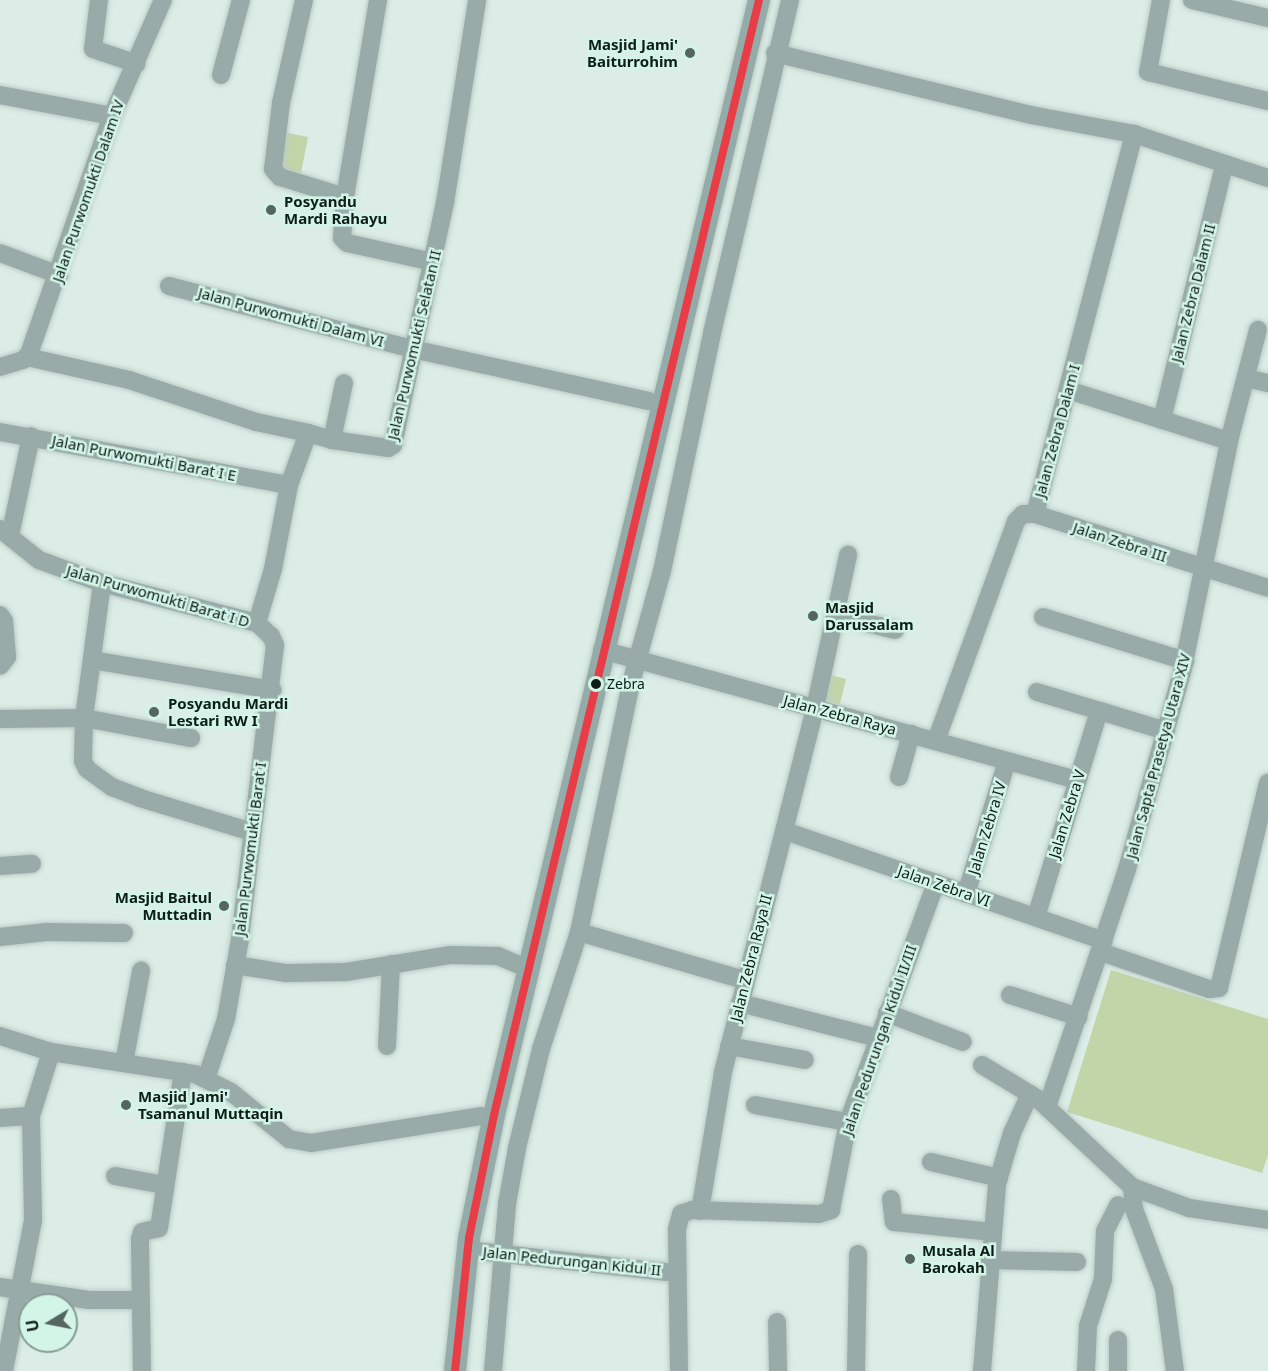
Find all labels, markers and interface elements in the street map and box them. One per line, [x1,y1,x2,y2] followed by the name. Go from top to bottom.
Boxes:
[587,35,678,70] place label: Masjid Jami' Baiturrohim
[683,46,697,60] marker: Masjid Jami' Baiturrohim
[48,98,128,284] street label: Jalan Purwomukti Dalam IV
[284,192,387,227] place label: Posyandu Mardi Rahayu
[262,201,280,219] marker: Posyandu Mardi Rahayu
[1167,222,1219,364] street label: Jalan Zebra Dalam II
[383,248,445,442] street label: Jalan Purwomukti Selatan II
[196,284,386,350] street label: Jalan Purwomukti Dalam VI
[1031,362,1083,500] street label: Jalan Zebra Dalam I
[51,431,237,485] street label: Jalan Purwomukti Barat I E
[1071,518,1169,566] street label: Jalan Zebra III
[64,561,252,631] street label: Jalan Purwomukti Barat I D
[825,598,914,633] place label: Masjid Darussalam
[806,609,820,623] marker: Masjid Darussalam
[1122,651,1194,861] street label: Jalan Sapta Prasetya Utara XIV
[607,676,645,692] place label: Zebra
[590,678,602,690] marker: Zebra
[782,691,898,739] street label: Jalan Zebra Raya
[168,694,288,729] place label: Posyandu Mardi Lestari RW I
[145,703,163,721] marker: Posyandu Mardi Lestari RW I
[230,761,270,937] street label: Jalan Purwomukti Barat I
[1045,768,1089,860] street label: Jalan Zebra V
[964,779,1010,877] street label: Jalan Zebra IV
[895,862,993,910] street label: Jalan Zebra VI
[115,888,212,923] place label: Masjid Baitul Muttadin
[727,893,775,1023] street label: Jalan Zebra Raya II
[217,899,231,913] marker: Masjid Baitul Muttadin
[838,943,920,1137] street label: Jalan Pedurungan Kidul II/III
[138,1087,283,1122] place label: Masjid Jami' Tsamanul Muttaqin
[119,1098,133,1112] marker: Masjid Jami' Tsamanul Muttaqin
[922,1241,995,1276] place label: Musala Al Barokah
[482,1243,662,1279] street label: Jalan Pedurungan Kidul II
[903,1252,917,1266] marker: Musala Al Barokah
[18,1293,78,1353] north arrow
[20,1318,44,1334] text: U

